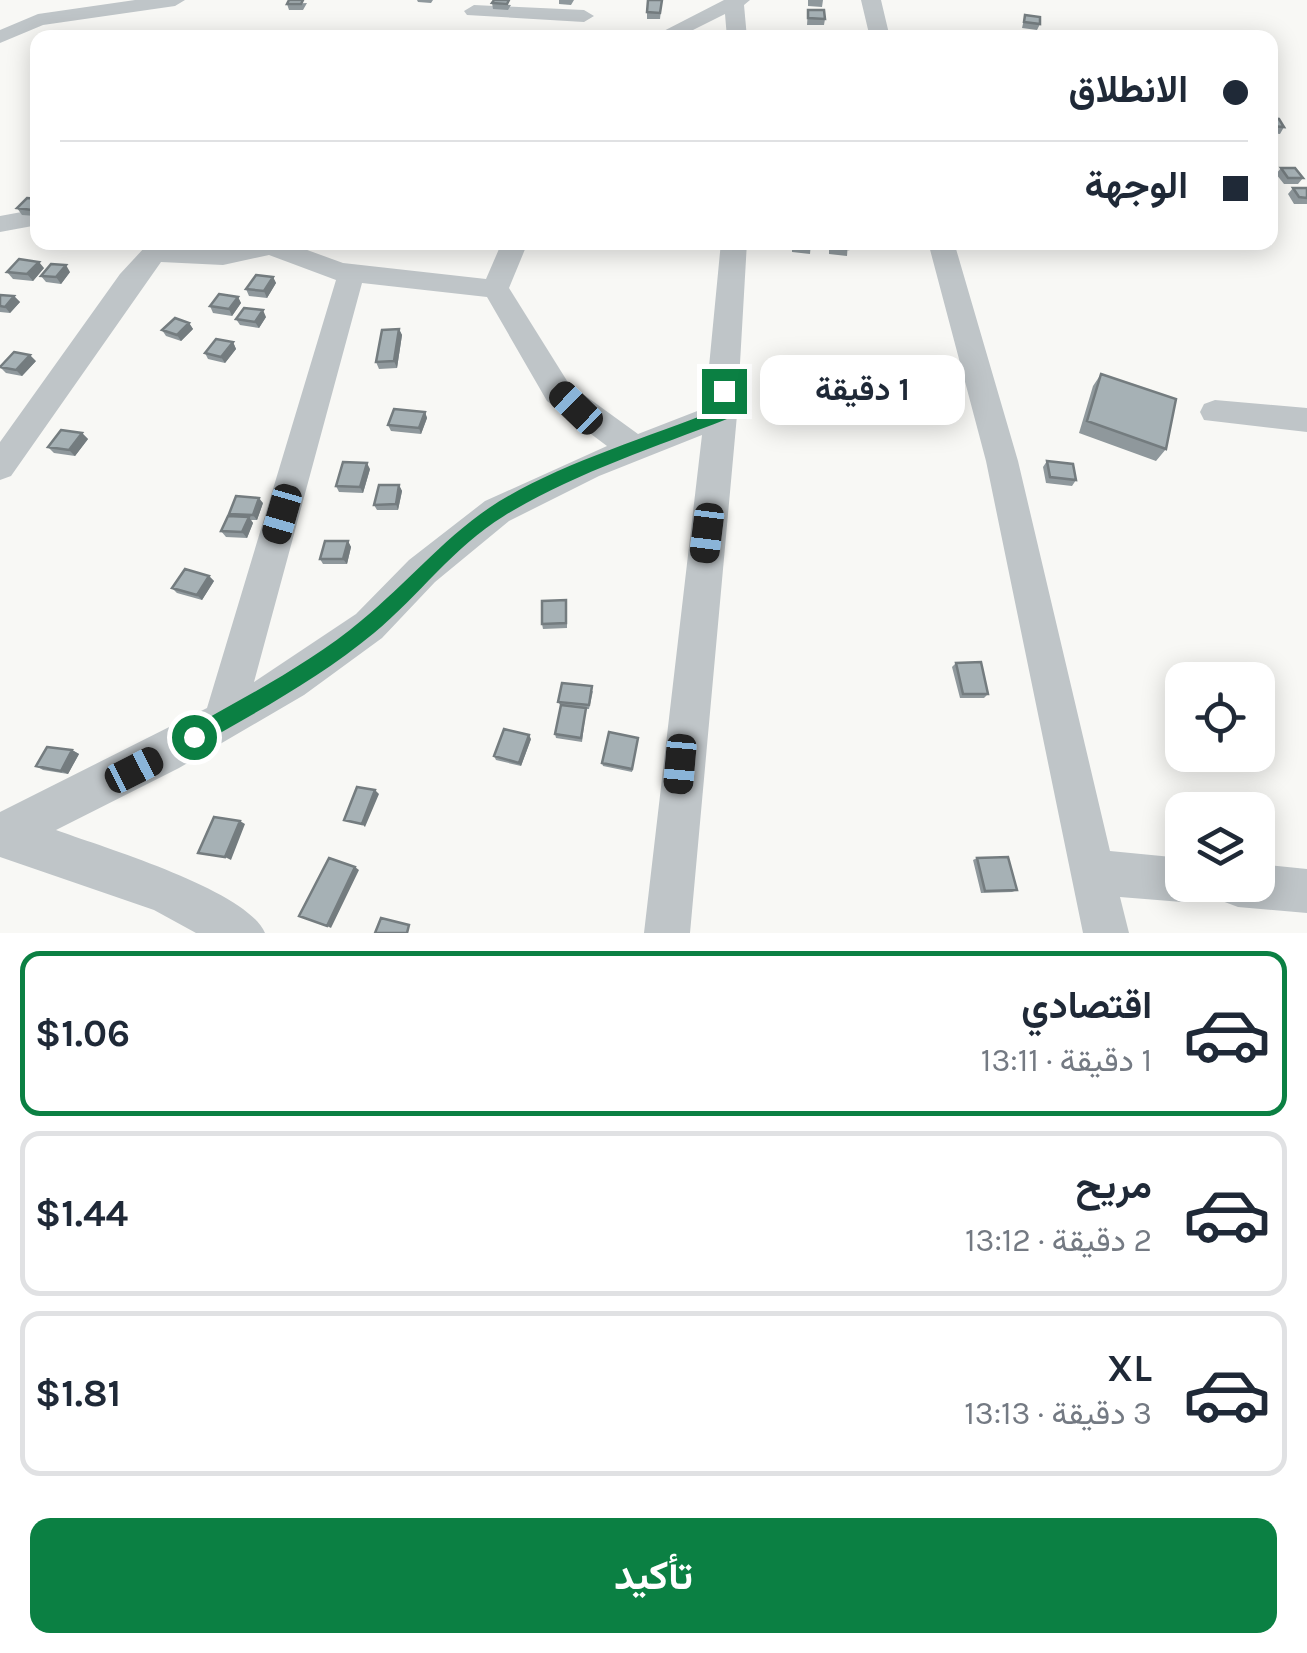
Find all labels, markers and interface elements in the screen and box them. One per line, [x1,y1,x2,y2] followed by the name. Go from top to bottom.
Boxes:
[1069,67,1188,112] text: الانطلاق
[1085,163,1188,208] text: الوجهة
[759,356,964,426] callout: 1 دقيقة
[702,369,747,414] route end
[815,371,910,408] text: 1 دقيقة
[544,376,608,440] car
[259,481,305,547] car
[688,501,726,565] car
[1165,662,1275,902] map controls
[1165,662,1275,772] button: locate
[172,715,217,760] route start
[662,733,698,795] car
[100,743,168,797] car
[1165,792,1275,902] button: layers
[1021,983,1152,1028] text: اقتصادي
[1182,989,1272,1079] icon: car
[35,1011,130,1056] text: $1.06
[981,1042,1152,1079] text: 1 دقيقة · 13:11
[1076,1163,1152,1208] text: مريح
[1182,1169,1272,1259] icon: car
[35,1191,128,1236] text: $1.44
[965,1222,1152,1259] text: 2 دقيقة · 13:12
[1107,1346,1152,1391] text: XL
[1182,1349,1272,1439] icon: car
[35,1371,121,1416] text: $1.81
[964,1395,1152,1432] text: 3 دقيقة · 13:13
[30,1518,1277,1633] button: تأكيد

